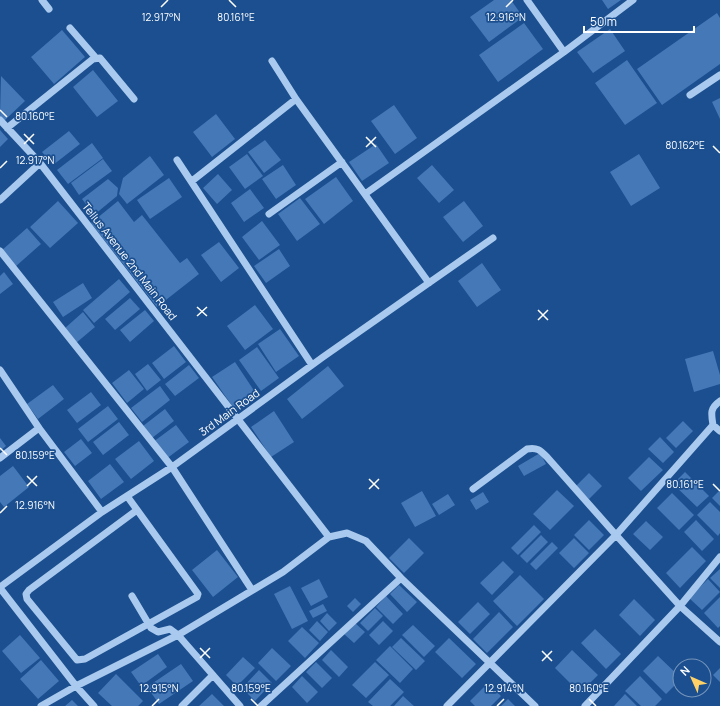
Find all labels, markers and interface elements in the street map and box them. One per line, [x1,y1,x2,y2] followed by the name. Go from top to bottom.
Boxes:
[584,8,694,34] scale bar
[142,10,180,24] text: 12.917°N
[217,10,255,24] text: 80.161°E
[486,10,526,24] text: 12.916°N
[590,13,617,30] text: 50 m
[15,109,55,123] text: 80.160°E
[665,138,705,152] text: 80.162°E
[16,153,54,167] text: 12.917°N
[79,199,181,323] street label: Tellus Avenue 2nd Main Road
[196,385,262,439] street label: 3rd Main Road
[15,448,55,462] text: 80.159°E
[666,477,704,491] text: 80.161°E
[15,498,55,512] text: 12.916°N
[672,658,712,698] north arrow
[676,662,693,679] text: N
[139,681,179,695] text: 12.915°N
[231,681,271,695] text: 80.159°E
[484,681,524,695] text: 12.914°N
[569,681,609,695] text: 80.160°E

